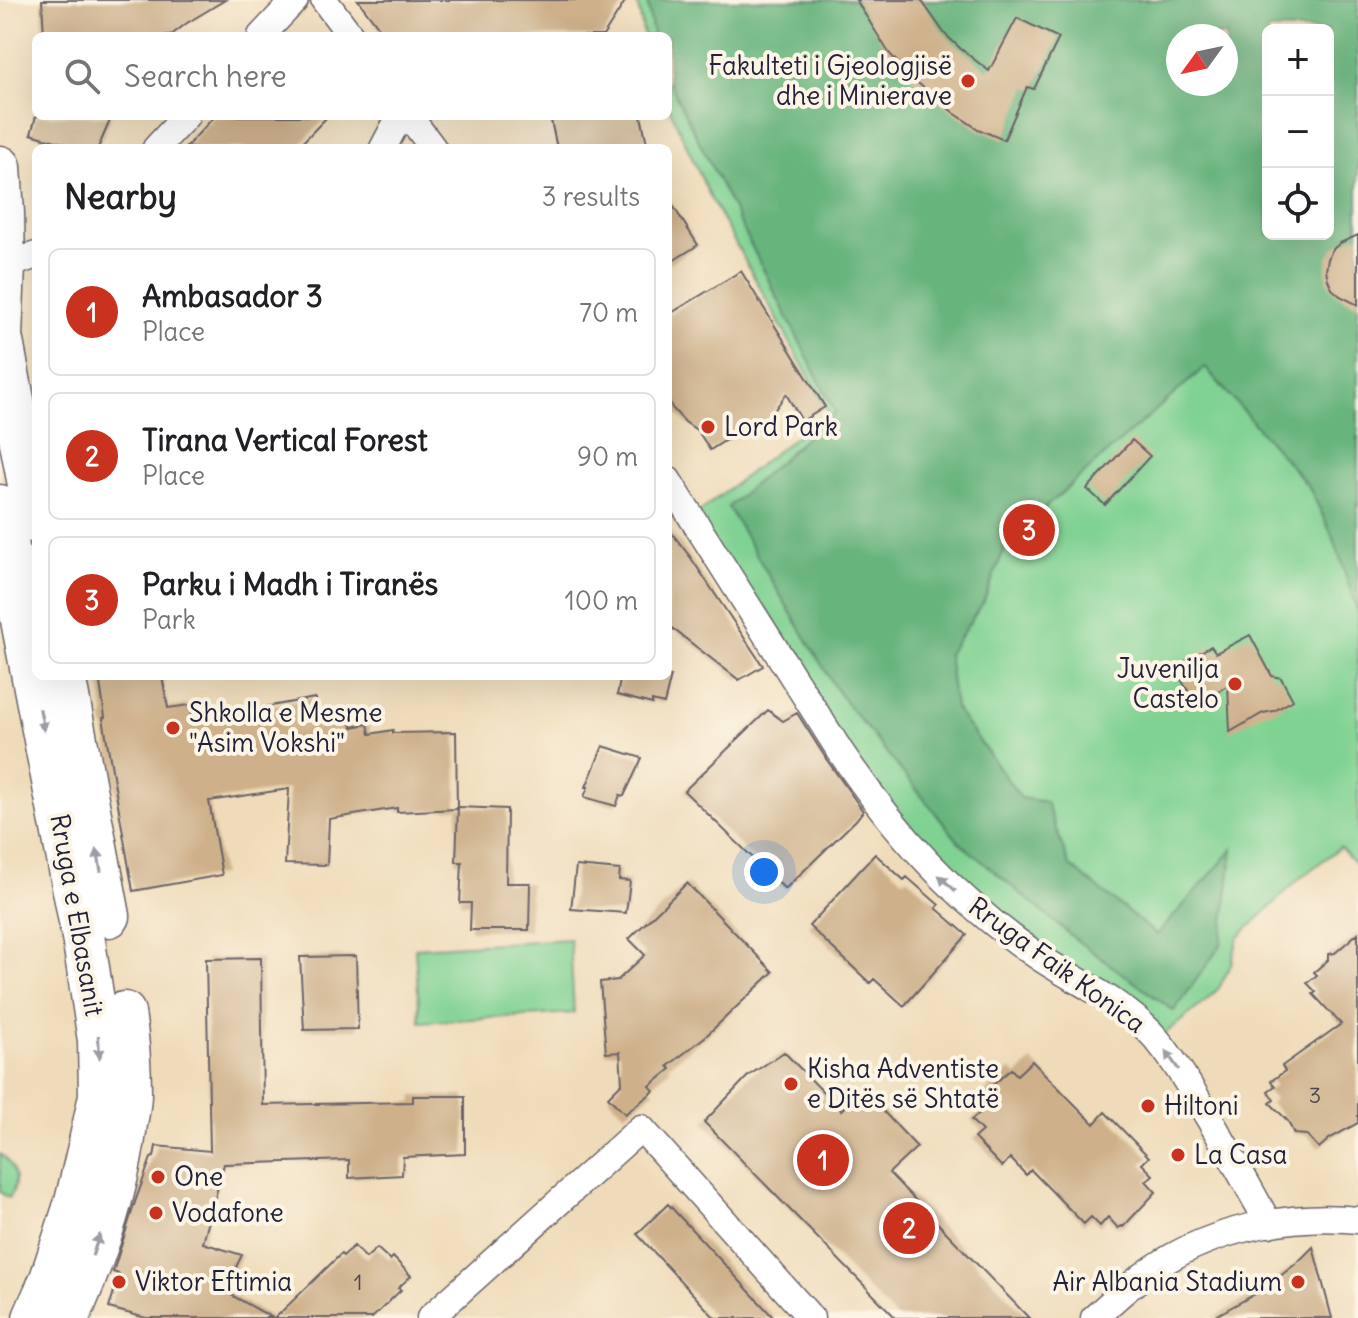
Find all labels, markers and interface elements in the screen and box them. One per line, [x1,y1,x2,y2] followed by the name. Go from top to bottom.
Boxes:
[1166,24,1238,96] north arrow
[1262,24,1334,240] map controls
[1262,24,1334,96] button: +
[32,32,672,120] search box
[709,49,952,112] place label: Fakulteti i Gjeologjisë dhe i Minierave
[60,54,104,98] icon: search
[124,57,287,95] text: Search here
[959,72,977,90] marker: Fakulteti i Gjeologjisë dhe i Minierave
[1262,96,1334,168] button: −
[1262,168,1334,240] button: locate
[64,175,177,218] text: Nearby
[542,180,640,213] text: 3 results
[142,277,323,315] text: Ambasador 3
[87,296,97,329] text: 1
[579,296,638,329] text: 70 m
[142,315,205,348] text: Place
[724,410,838,443] place label: Lord Park
[699,418,717,436] marker: Lord Park
[142,421,428,459] text: Tirana Vertical Forest
[85,440,99,473] text: 2
[577,440,638,473] text: 90 m
[142,459,205,492] text: Place
[1003,500,1055,560] pin: 3
[142,565,438,603] text: Parku i Madh i Tiranës
[85,584,99,617] text: 3
[564,584,638,617] text: 100 m
[142,603,196,636] text: Park
[1117,652,1219,715] place label: Juvenilja Castelo
[1226,675,1244,693] marker: Juvenilja Castelo
[189,696,383,759] place label: Shkolla e Mesme "Asim Vokshi"
[36,708,48,733] one-way arrow
[164,719,182,737] marker: Shkolla e Mesme "Asim Vokshi"
[43,811,112,1019] street label: Rruga e Elbasanit
[92,847,104,872] one-way arrow
[744,852,784,892] your location
[938,874,957,892] one-way arrow
[962,889,1152,1040] street label: Rruga Faik Konica
[92,1035,105,1060] one-way arrow
[1165,1049,1180,1070] one-way arrow
[807,1052,999,1115] place label: Kisha Adventiste e Ditës së Shtatë
[782,1075,800,1093] marker: Kisha Adventiste e Ditës së Shtatë
[1309,1081,1321,1109] house number: 3
[1164,1089,1239,1122] place label: Hiltoni
[1139,1097,1157,1115] marker: Hiltoni
[797,1130,849,1190] pin: 1
[1194,1138,1287,1171] place label: La Casa
[1169,1146,1187,1164] marker: La Casa
[174,1160,223,1193] place label: One
[149,1168,167,1186] marker: One
[172,1196,284,1229] place label: Vodafone
[883,1198,935,1258] pin: 2
[147,1204,165,1222] marker: Vodafone
[90,1233,102,1257] one-way arrow
[135,1265,292,1298] place label: Viktor Eftimia
[1052,1265,1282,1298] place label: Air Albania Stadium
[354,1268,362,1296] house number: 1
[110,1273,128,1291] marker: Viktor Eftimia
[1289,1273,1307,1291] marker: Air Albania Stadium

